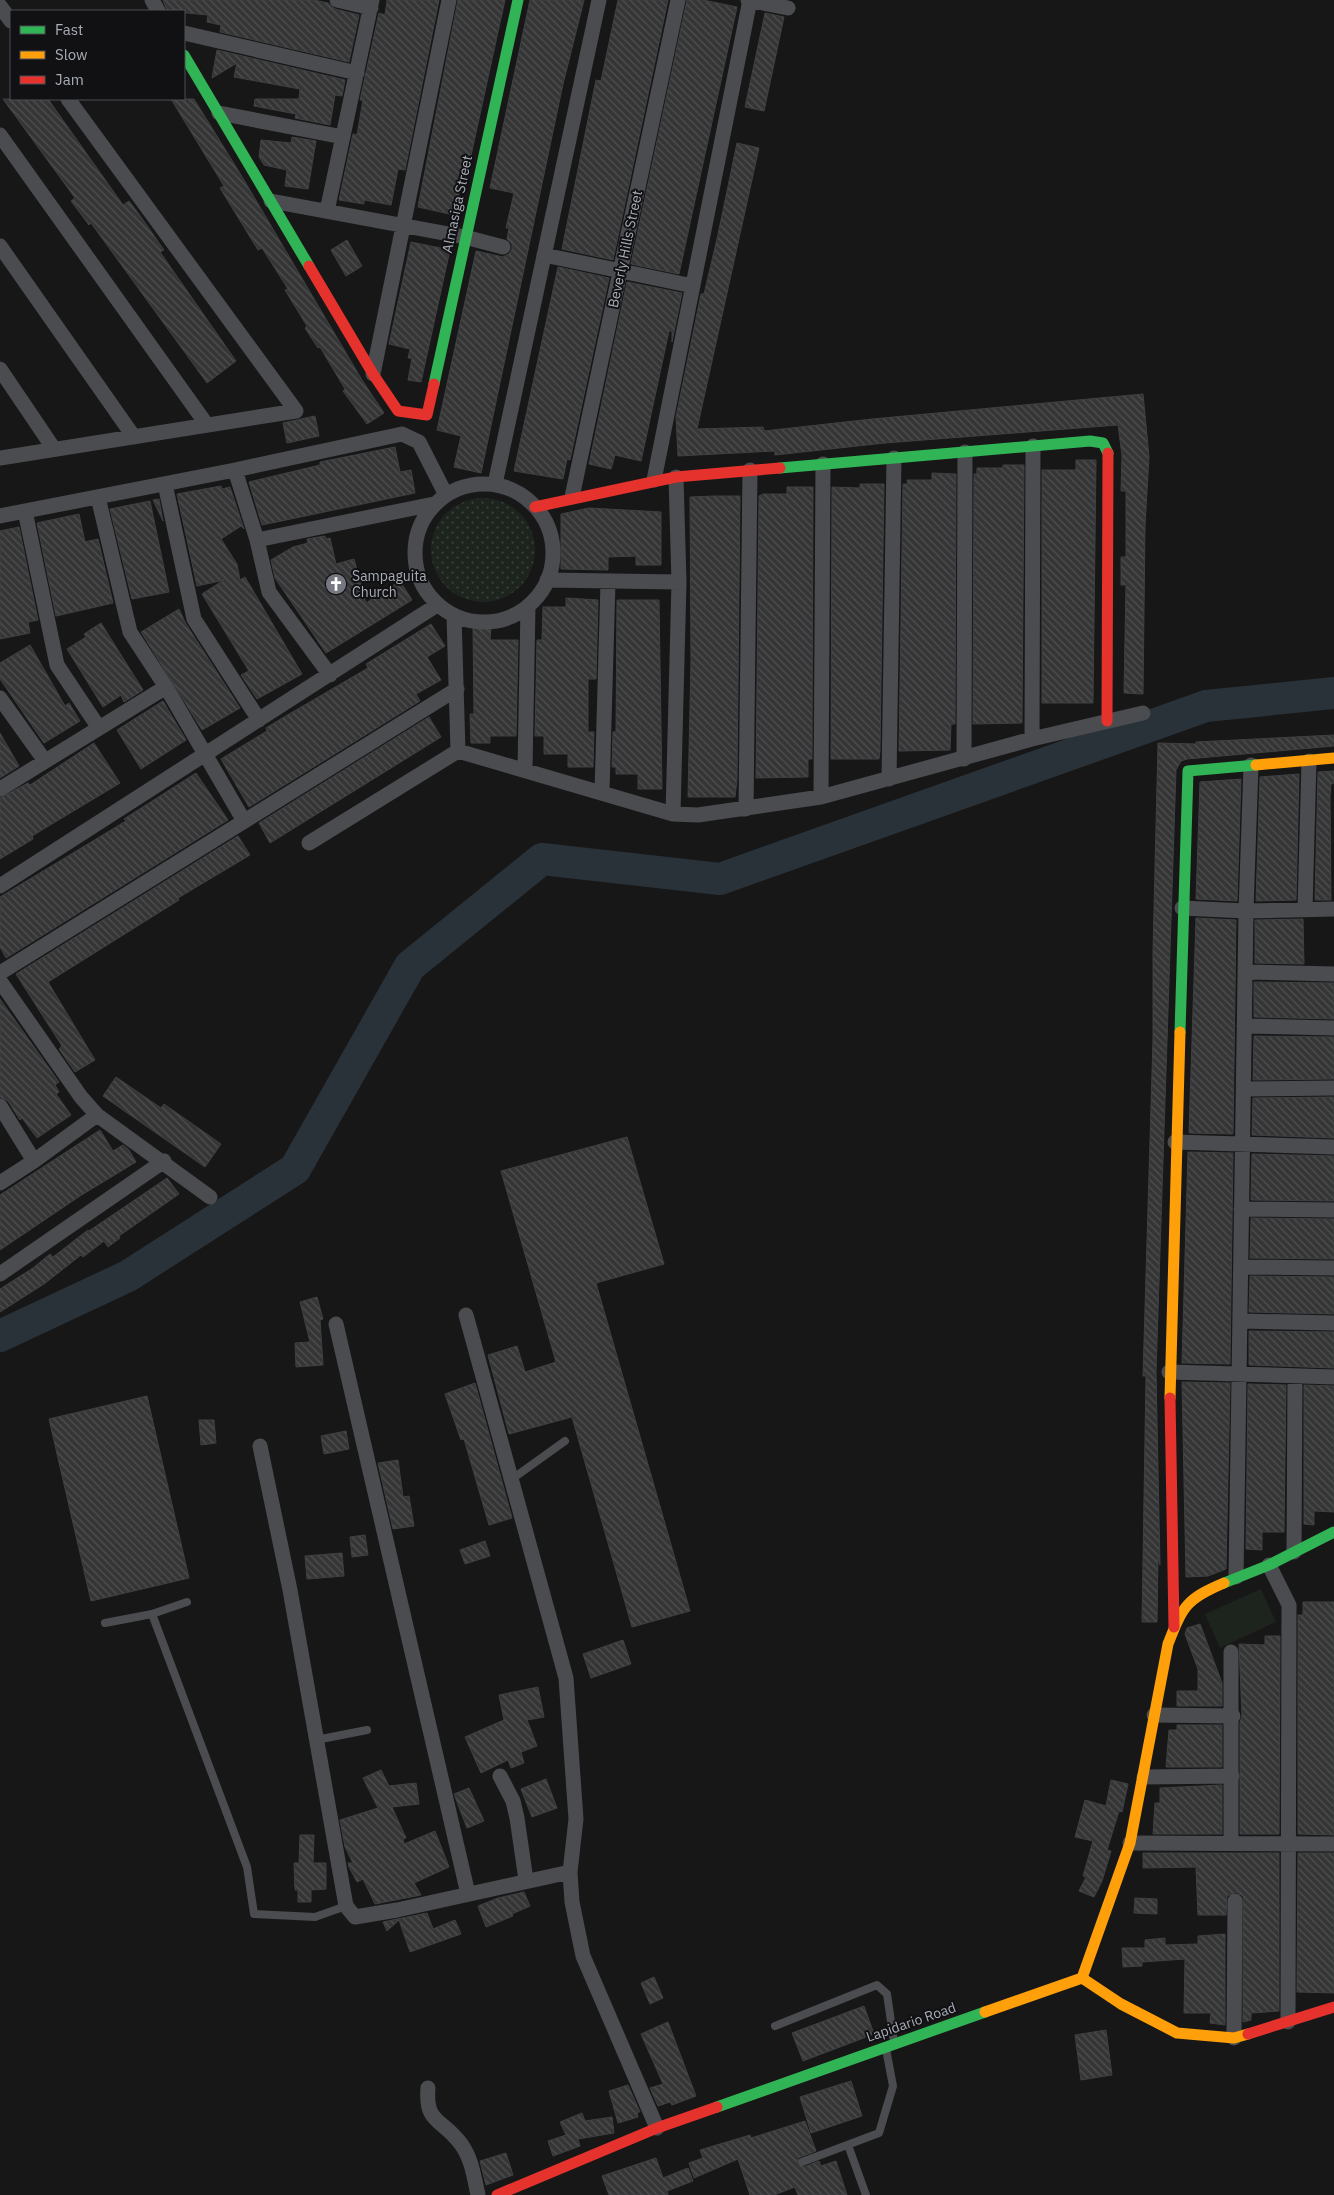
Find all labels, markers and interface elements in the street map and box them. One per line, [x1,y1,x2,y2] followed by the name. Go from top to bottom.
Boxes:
[10,10,185,100] legend
[55,20,83,39] text: Fast
[55,45,88,64] text: Slow
[55,70,84,89] text: Jam
[438,153,476,254] street label: Almasiga Street
[604,188,646,309] street label: Beverly Hills Street
[352,567,427,601] place label: Sampaguita Church
[324,572,348,596] church icon: Sampaguita Church
[864,1998,958,2046] street label: Lapidario Road

